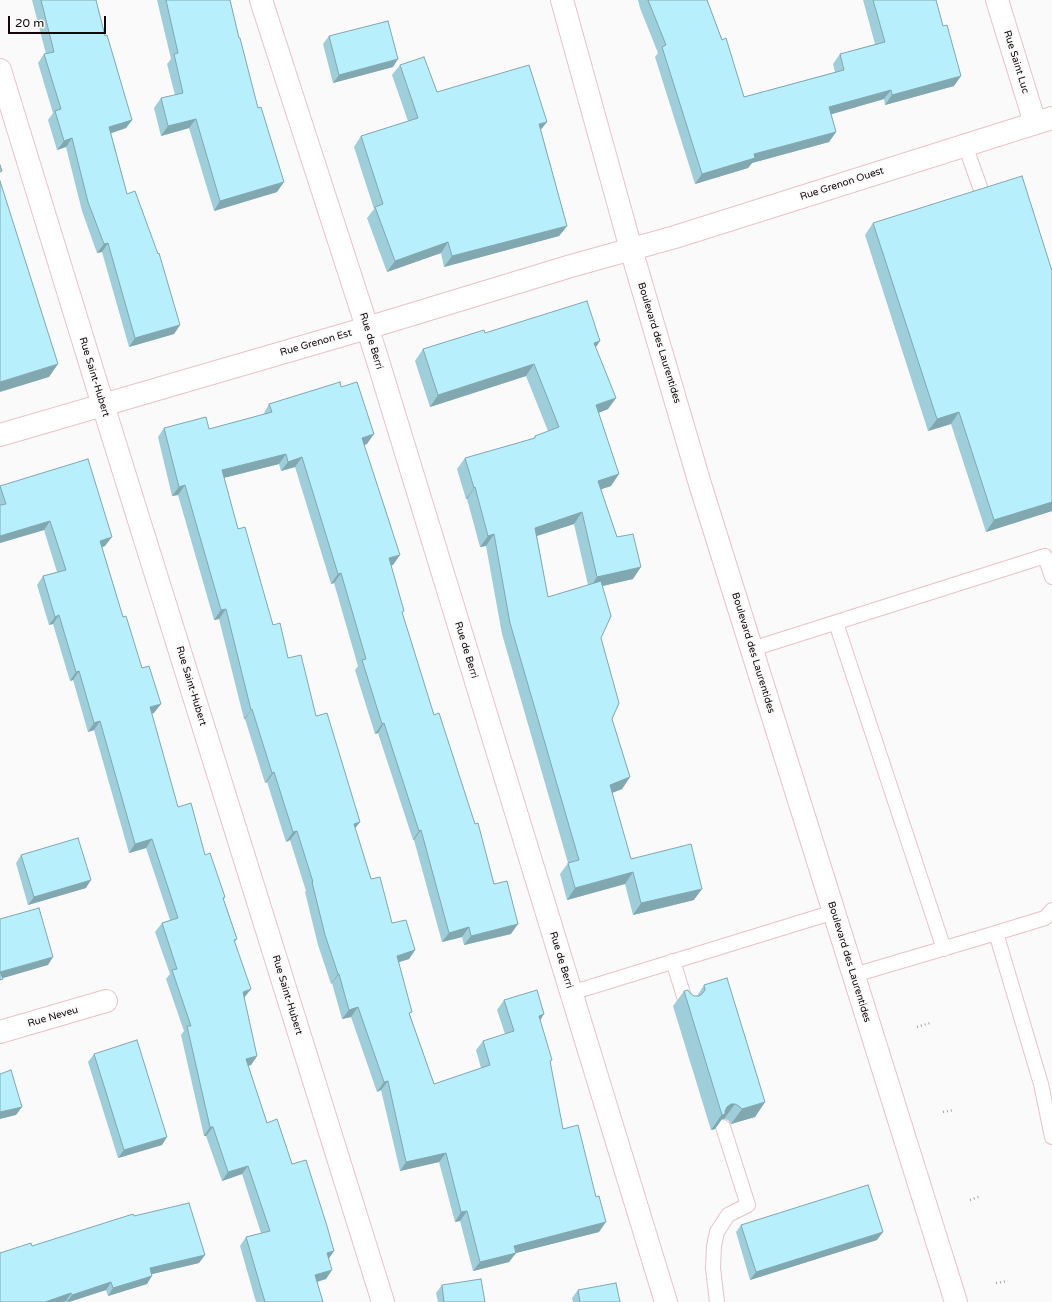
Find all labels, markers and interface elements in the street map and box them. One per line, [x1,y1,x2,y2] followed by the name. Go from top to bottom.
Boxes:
[10,8,108,34] scale bar
[15,16,44,30] text: 20 m
[1001,29,1031,95] street label: Rue Saint Luc
[798,165,886,203] street label: Rue Grenon Ouest
[635,281,683,405] street label: Boulevard des Laurentides
[357,311,385,371] street label: Rue de Berri
[279,327,353,359] street label: Rue Grenon Est
[76,336,112,418] street label: Rue Saint-Hubert
[729,591,777,715] street label: Boulevard des Laurentides
[452,620,480,680] street label: Rue de Berri
[173,645,209,727] street label: Rue Saint-Hubert
[825,900,873,1024] street label: Boulevard des Laurentides
[547,930,575,990] street label: Rue de Berri
[269,954,305,1036] street label: Rue Saint-Hubert
[26,1004,80,1030] street label: Rue Neveu

